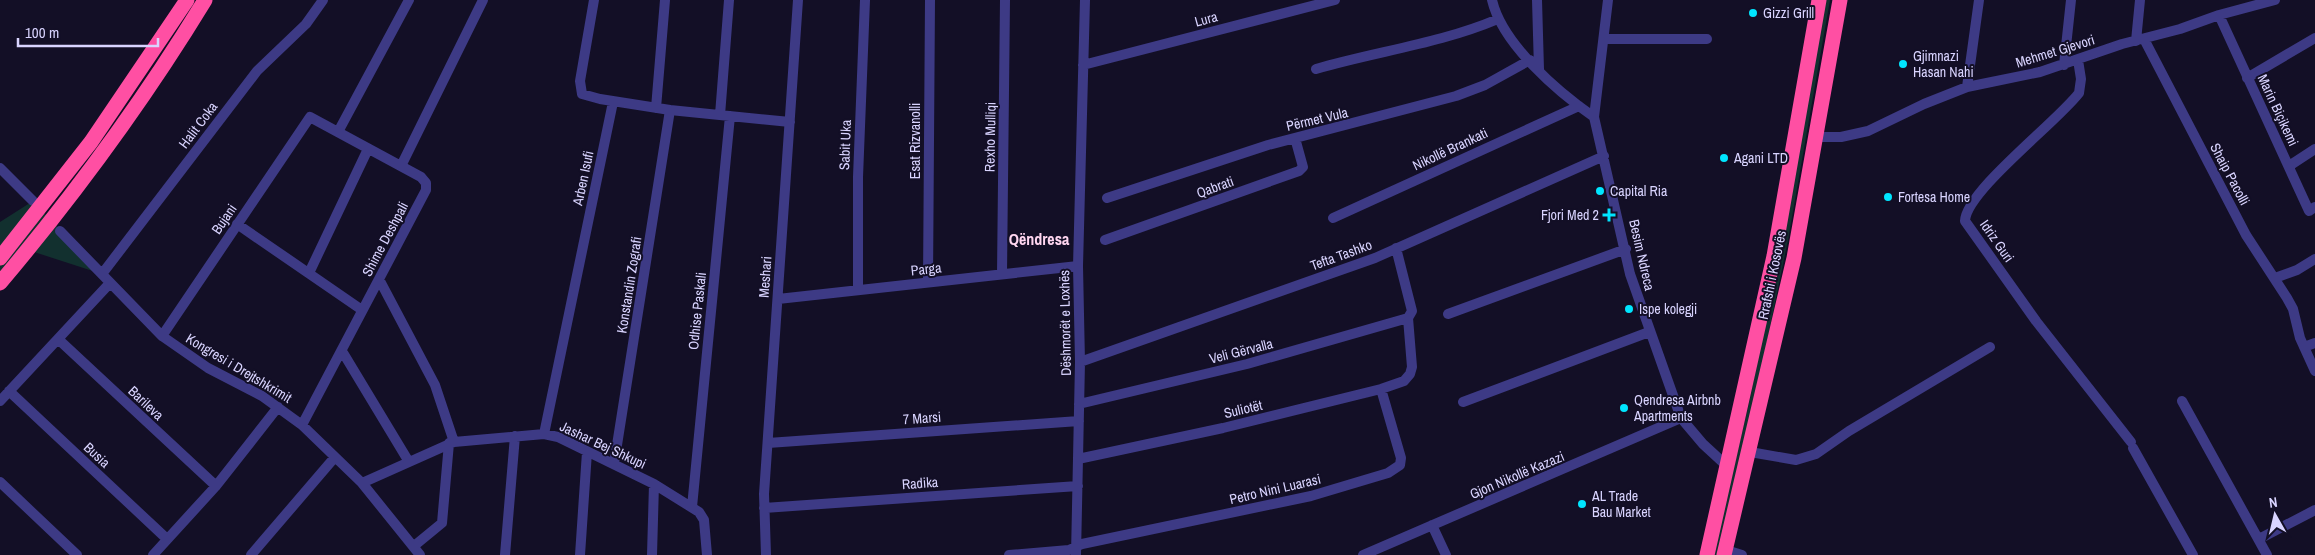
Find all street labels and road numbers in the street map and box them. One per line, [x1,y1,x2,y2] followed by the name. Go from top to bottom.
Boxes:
[1193,7,1220,31] street label: Lura
[2013,30,2097,72] street label: Mehmet Gjevori
[2254,71,2302,149] street label: Marin Biçikemi
[175,98,222,152] street label: Halit Coka
[980,102,1000,172] street label: Rexho Mulliqi
[906,103,924,179] street label: Esat Rizvanolli
[1284,103,1350,135] street label: Përmet Vula
[835,119,855,171] street label: Sabit Uka
[1409,124,1491,174] street label: Nikollë Brankati
[2206,140,2254,208] street label: Shaip Pacolli
[568,149,598,208] street label: Arben Isufi
[1194,172,1236,202] street label: Qabrati
[358,199,412,279] street label: Shime Deshpali
[207,200,241,238] street label: Bujani
[1976,216,2018,266] street label: Idriz Guri
[1625,218,1659,293] street label: Besim Ndreca
[1754,229,1790,321] street label: Rrafshi i Kosovës
[612,235,646,335] street label: Konstandin Zografi
[1308,236,1374,274] street label: Tefta Tashko
[755,256,775,298] street label: Meshari
[910,258,943,280] street label: Parga
[1055,270,1075,376] street label: Dëshmorët e Loxhës
[684,271,710,351] street label: Odhise Paskali
[183,329,295,407] street label: Kongresi i Drejtshkrimit
[1207,334,1275,368] street label: Veli Gërvalla
[124,382,168,424] street label: Barileva
[1222,396,1264,422] street label: Suliotët
[902,408,942,428] street label: 7 Marsi
[557,417,649,473] street label: Jashar Bej Shkupi
[80,438,114,472] street label: Busia
[1467,447,1567,503] street label: Gjon Nikollë Kazazi
[1228,470,1322,508] street label: Petro Nini Luarasi
[901,473,939,493] street label: Radika

